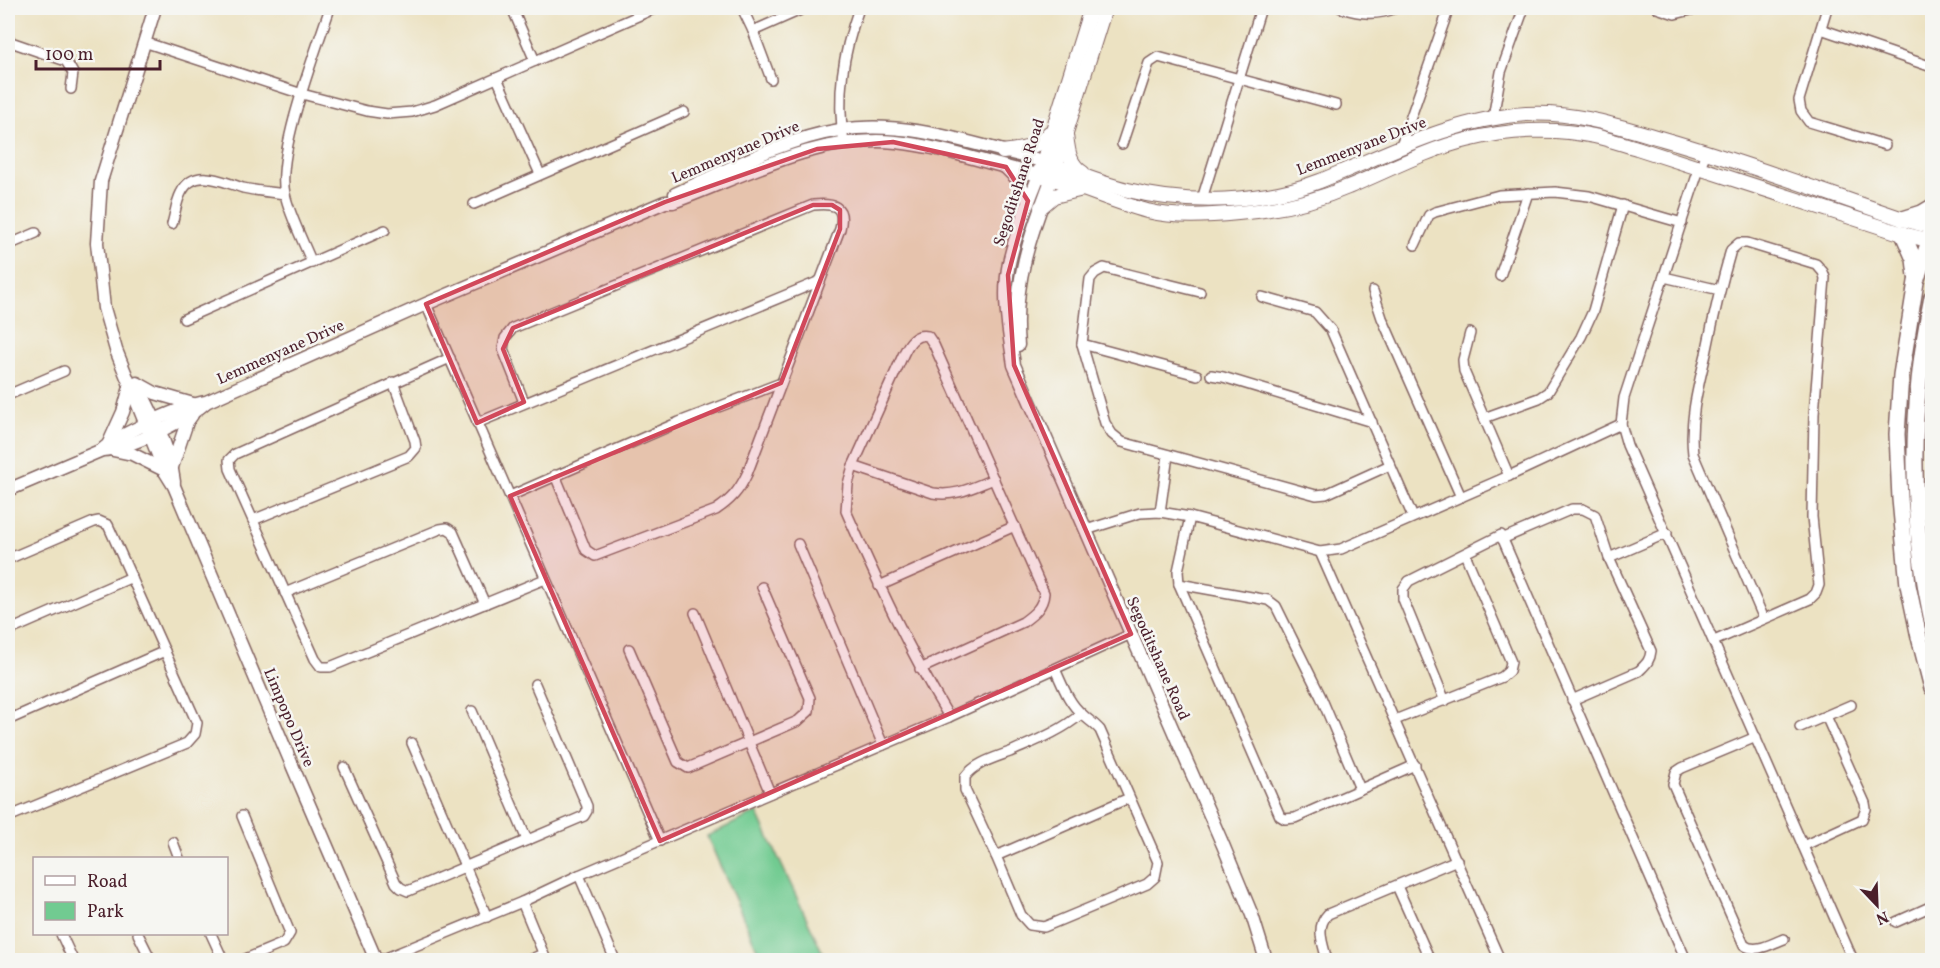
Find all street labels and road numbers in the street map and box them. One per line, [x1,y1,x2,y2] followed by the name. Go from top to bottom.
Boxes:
[1294,112,1430,182] street label: Lemmenyane Drive
[668,116,803,190] street label: Lemmenyane Drive
[989,116,1051,249] street label: Segoditshane Road
[214,315,348,391] street label: Lemmenyane Drive
[1120,593,1194,724] street label: Segoditshane Road
[257,665,319,771] street label: Limpopo Drive

